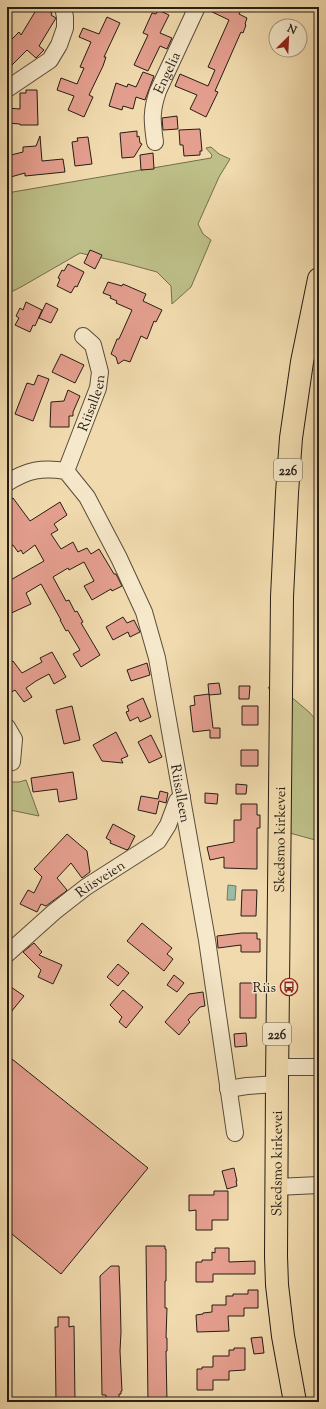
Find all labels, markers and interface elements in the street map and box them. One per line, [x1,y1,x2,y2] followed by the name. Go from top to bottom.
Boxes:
[268,18,308,58] north arrow
[283,20,299,39] text: N
[150,49,187,98] street label: Engelia
[74,374,112,435] street label: Riisalleen
[274,459,302,481] road number: 226
[164,763,194,824] street label: Riisalleen
[271,786,292,892] street label: Skedsmo kirkevei
[72,856,130,904] street label: Riisveien
[279,977,299,997] bus stop icon: Riis
[252,979,276,999] place label: Riis
[263,1023,291,1045] road number: 226
[268,1111,289,1216] street label: Skedsmo kirkevei

